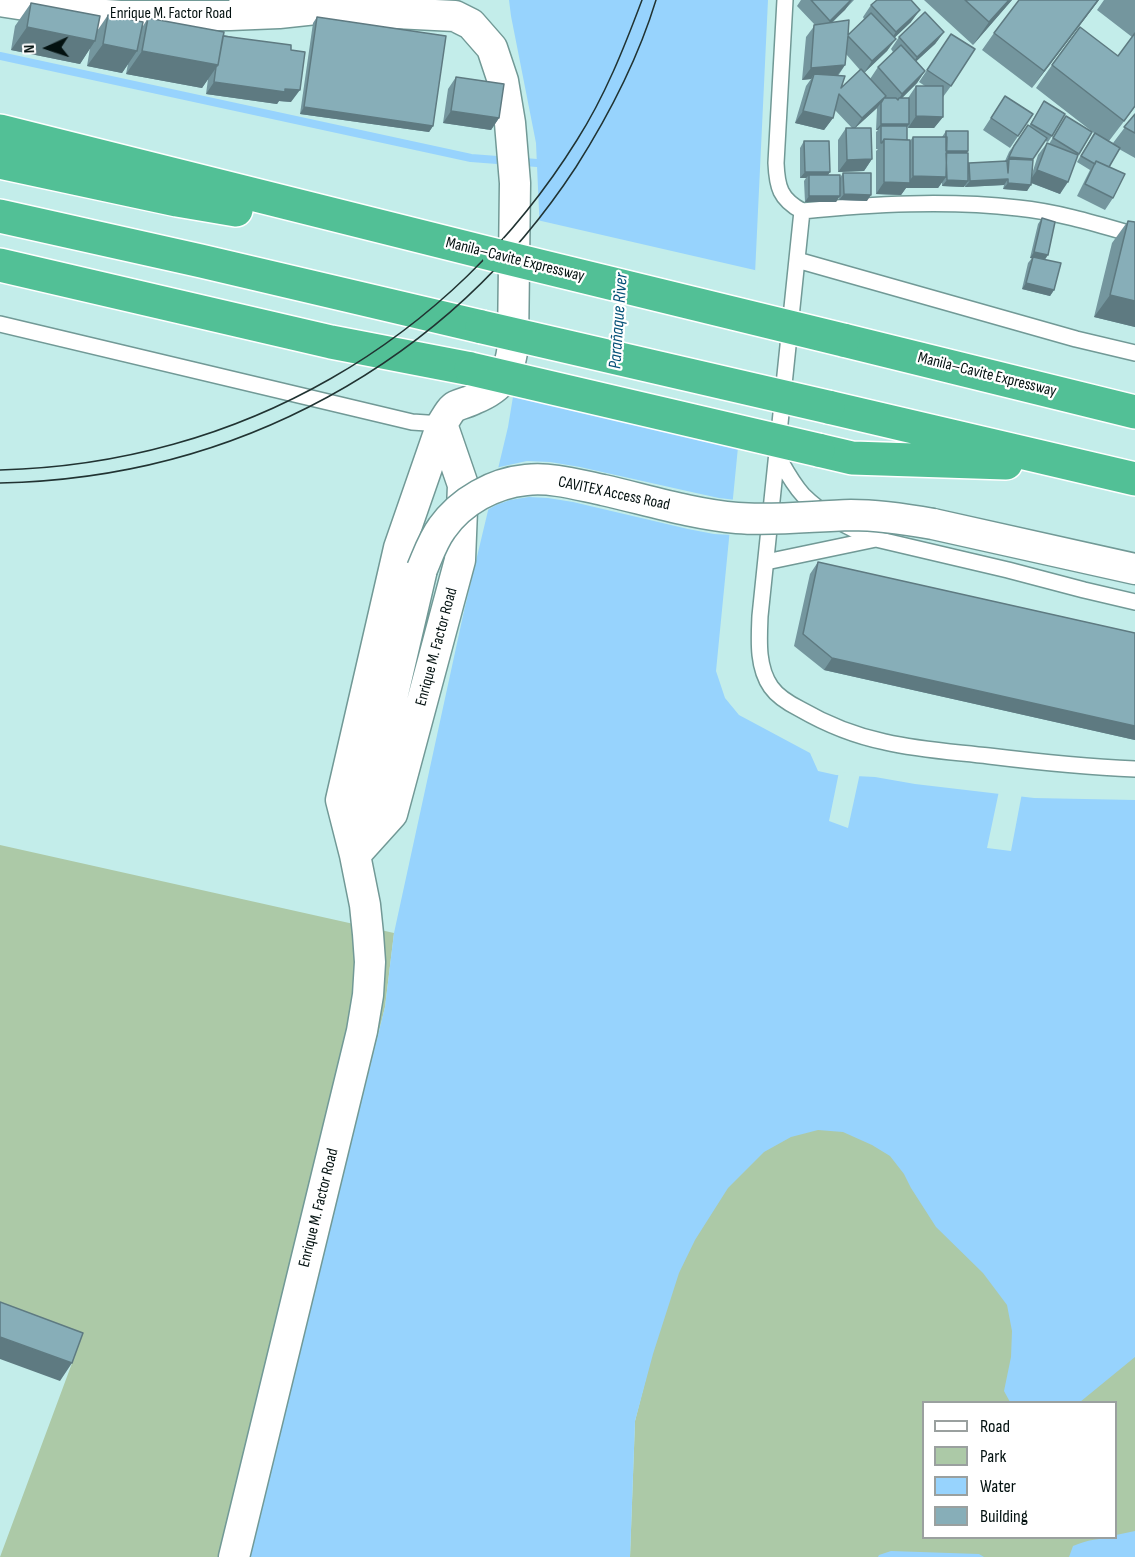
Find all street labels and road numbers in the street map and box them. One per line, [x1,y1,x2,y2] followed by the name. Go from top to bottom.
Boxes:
[110,4,232,24] street label: Enrique M. Factor Road
[444,233,586,287] street label: Manila–Cavite Expressway
[916,348,1058,402] street label: Manila–Cavite Expressway
[556,473,672,515] street label: CAVITEX Access Road
[412,586,462,708] street label: Enrique M. Factor Road
[295,1147,343,1269] street label: Enrique M. Factor Road

